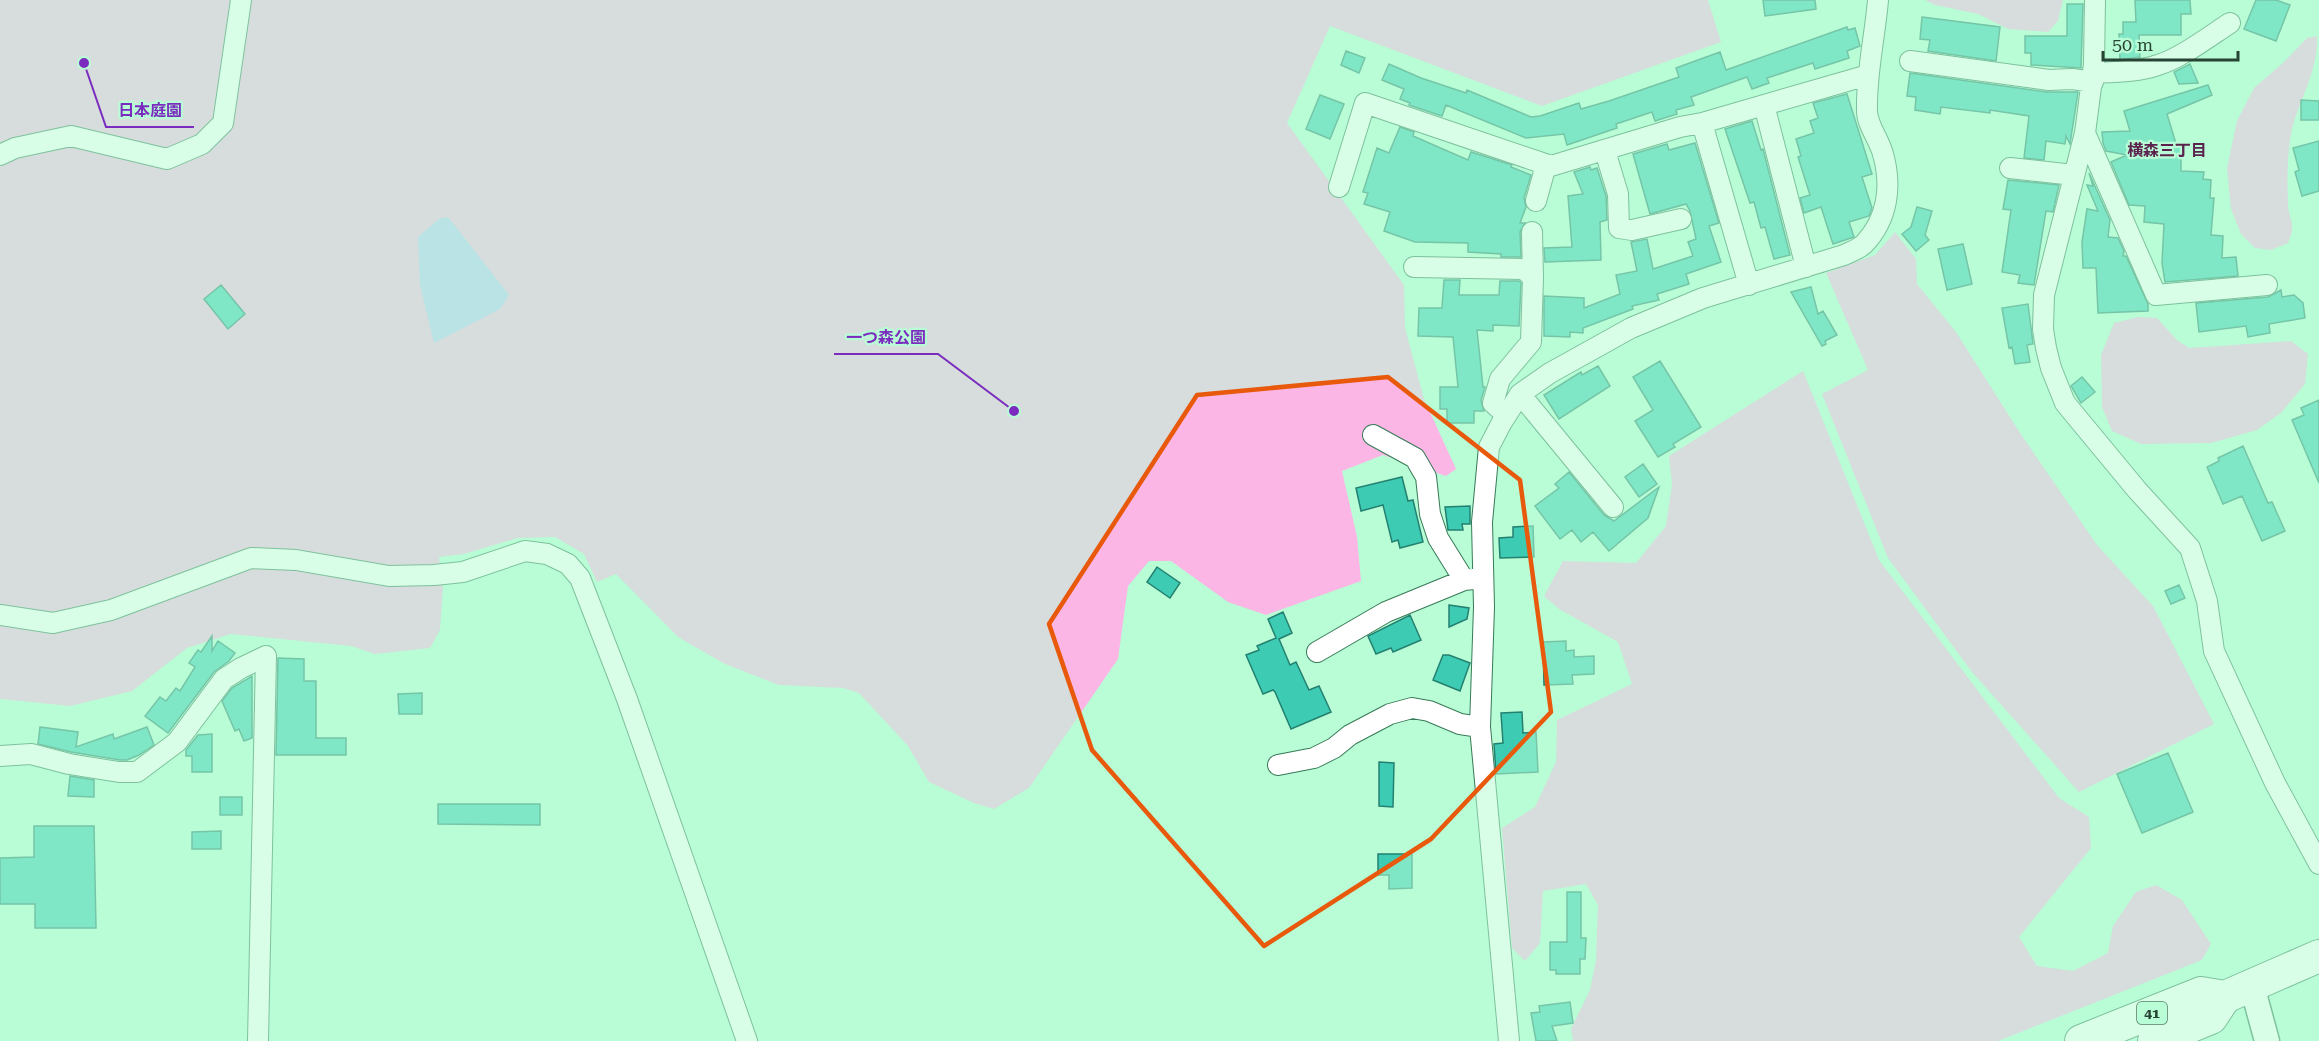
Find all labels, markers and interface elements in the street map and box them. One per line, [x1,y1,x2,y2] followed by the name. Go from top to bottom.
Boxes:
[2103,24,2238,62] scale bar
[2112,34,2153,55] text: 50 m
[106,93,194,127] callout: 日本庭園
[118,101,182,120] text: 日本庭園
[2127,141,2207,160] district label: 横森三丁目
[834,320,938,354] callout: 一つ森公園
[846,328,926,347] text: 一つ森公園
[2137,1002,2167,1024] road number: 41

